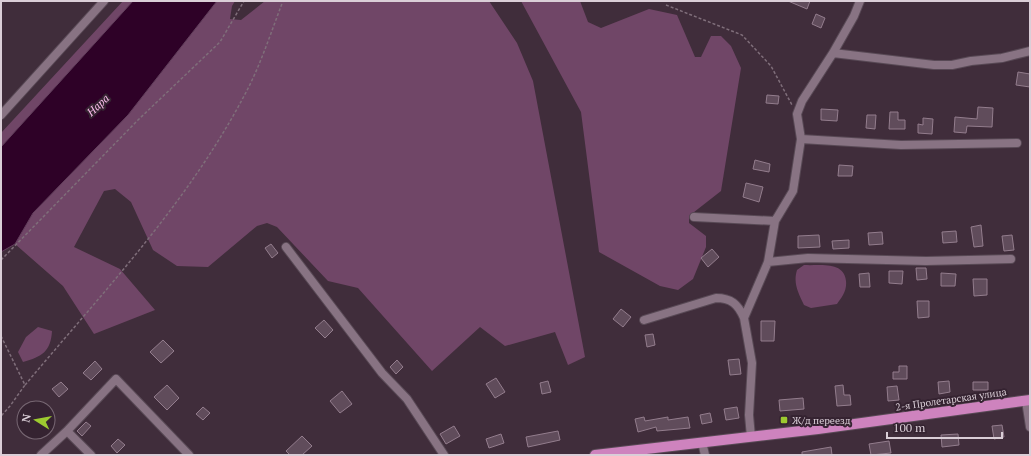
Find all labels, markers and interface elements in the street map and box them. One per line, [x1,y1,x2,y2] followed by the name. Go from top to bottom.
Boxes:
[83,91,112,120] water label: Нара
[895,385,1007,414] street label: 2-я Пролетарская улица
[16,400,56,440] north arrow
[19,412,34,424] text: N
[792,414,851,427] place label: Ж/д переезд
[887,414,1002,440] scale bar
[779,415,789,425] marker: Ж/д переезд
[893,420,926,435] text: 100 m

